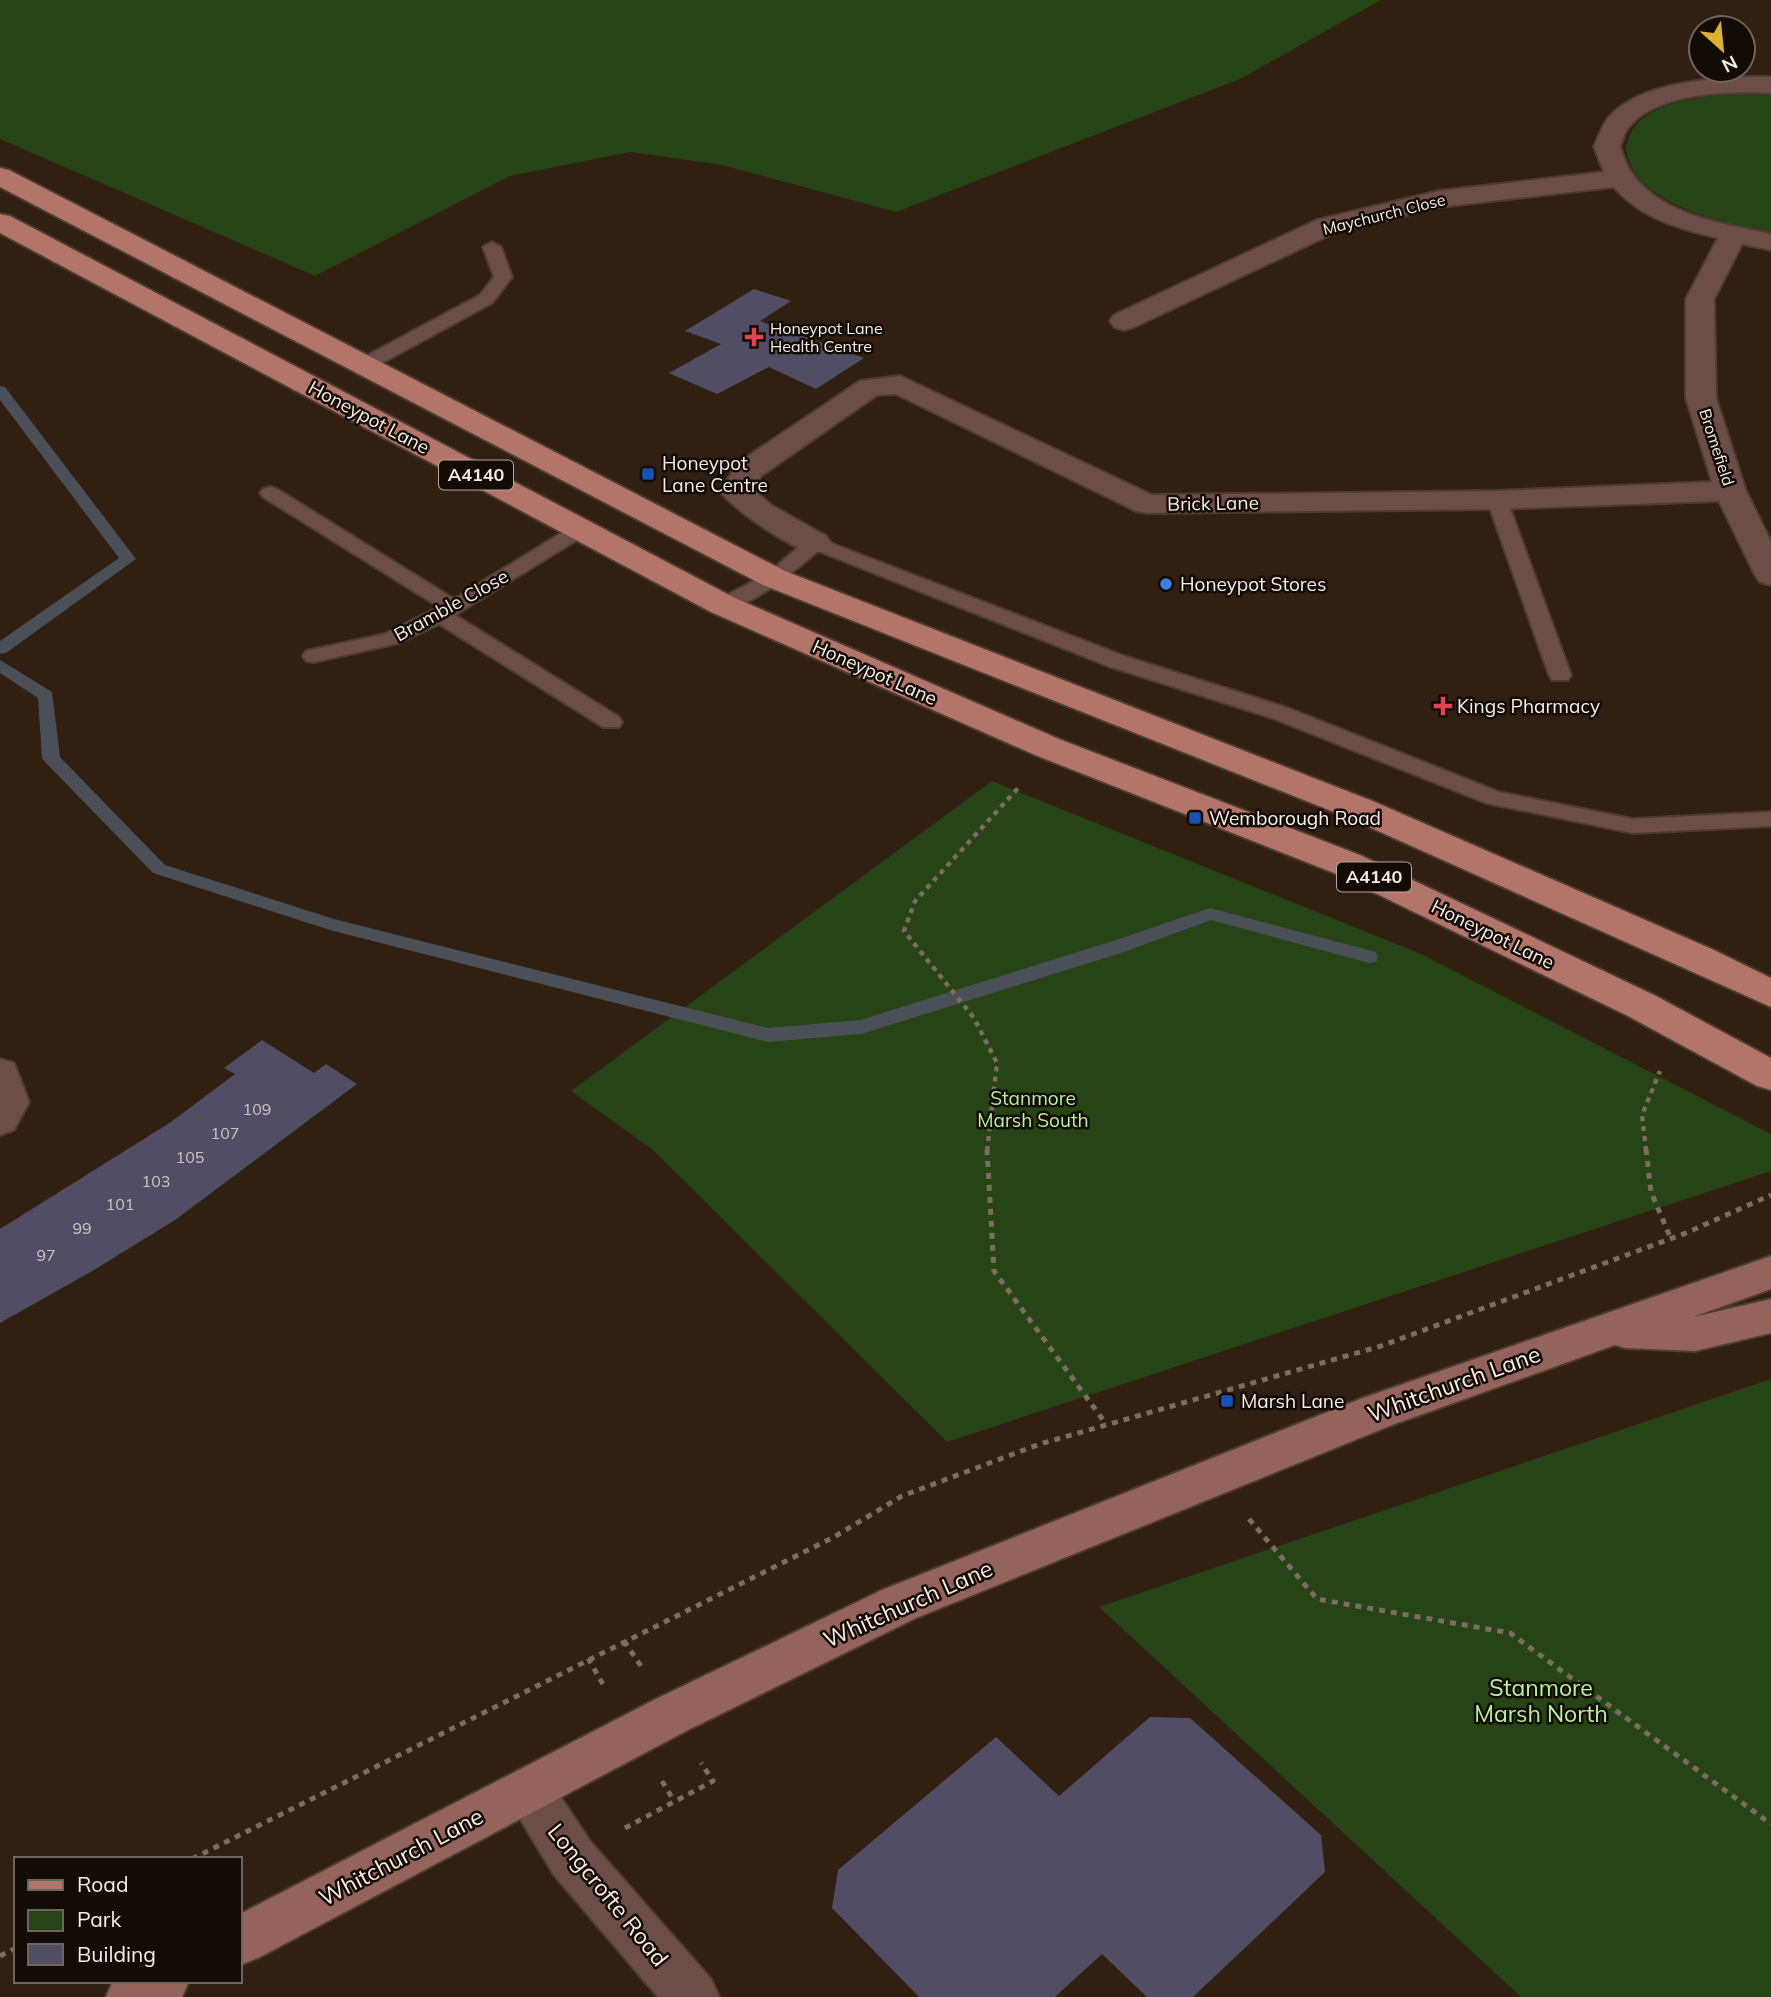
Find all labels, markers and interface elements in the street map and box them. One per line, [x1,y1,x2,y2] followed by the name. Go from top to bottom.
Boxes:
[1687,14,1757,84] north arrow
[1718,50,1742,78] text: N
[1321,189,1447,239] street label: Maychurch Close
[770,318,883,356] place label: Honeypot Lane Health Centre
[744,327,764,347] marker: Honeypot Lane Health Centre
[304,375,434,459] street label: Honeypot Lane
[1695,406,1739,488] street label: Bromefield
[662,451,768,497] place label: Honeypot Lane Centre
[439,461,513,490] road number: A4140
[640,466,656,482] marker: Honeypot Lane Centre
[1167,490,1259,516] street label: Brick Lane
[390,564,512,646] street label: Bramble Close
[1180,572,1326,596] place label: Honeypot Stores
[1158,576,1174,592] marker: Honeypot Stores
[809,634,941,710] street label: Honeypot Lane
[1457,694,1600,718] place label: Kings Pharmacy
[1435,698,1451,714] marker: Kings Pharmacy
[1209,806,1381,830] place label: Wemborough Road
[1187,810,1203,826] marker: Wemborough Road
[1337,862,1411,892] road number: A4140
[1428,894,1558,974] street label: Honeypot Lane
[977,1086,1089,1132] park label: Stanmore Marsh South
[243,1099,271,1119] house number: 109
[211,1123,239,1143] house number: 107
[176,1147,204,1167] house number: 105
[142,1171,170,1191] house number: 103
[106,1194,134,1214] house number: 101
[72,1218,92,1238] house number: 99
[36,1245,56,1265] house number: 97
[1363,1339,1544,1428] street label: Whitchurch Lane
[1241,1389,1344,1413] place label: Marsh Lane
[1219,1393,1235,1409] marker: Marsh Lane
[819,1553,997,1654] street label: Whitchurch Lane
[1474,1673,1608,1728] park label: Stanmore Marsh North
[314,1801,488,1912] street label: Whitchurch Lane
[542,1817,675,1972] street label: Longcrofte Road
[14,1857,242,1983] legend
[77,1871,128,1897] text: Road
[77,1906,121,1932] text: Park
[77,1941,156,1967] text: Building

